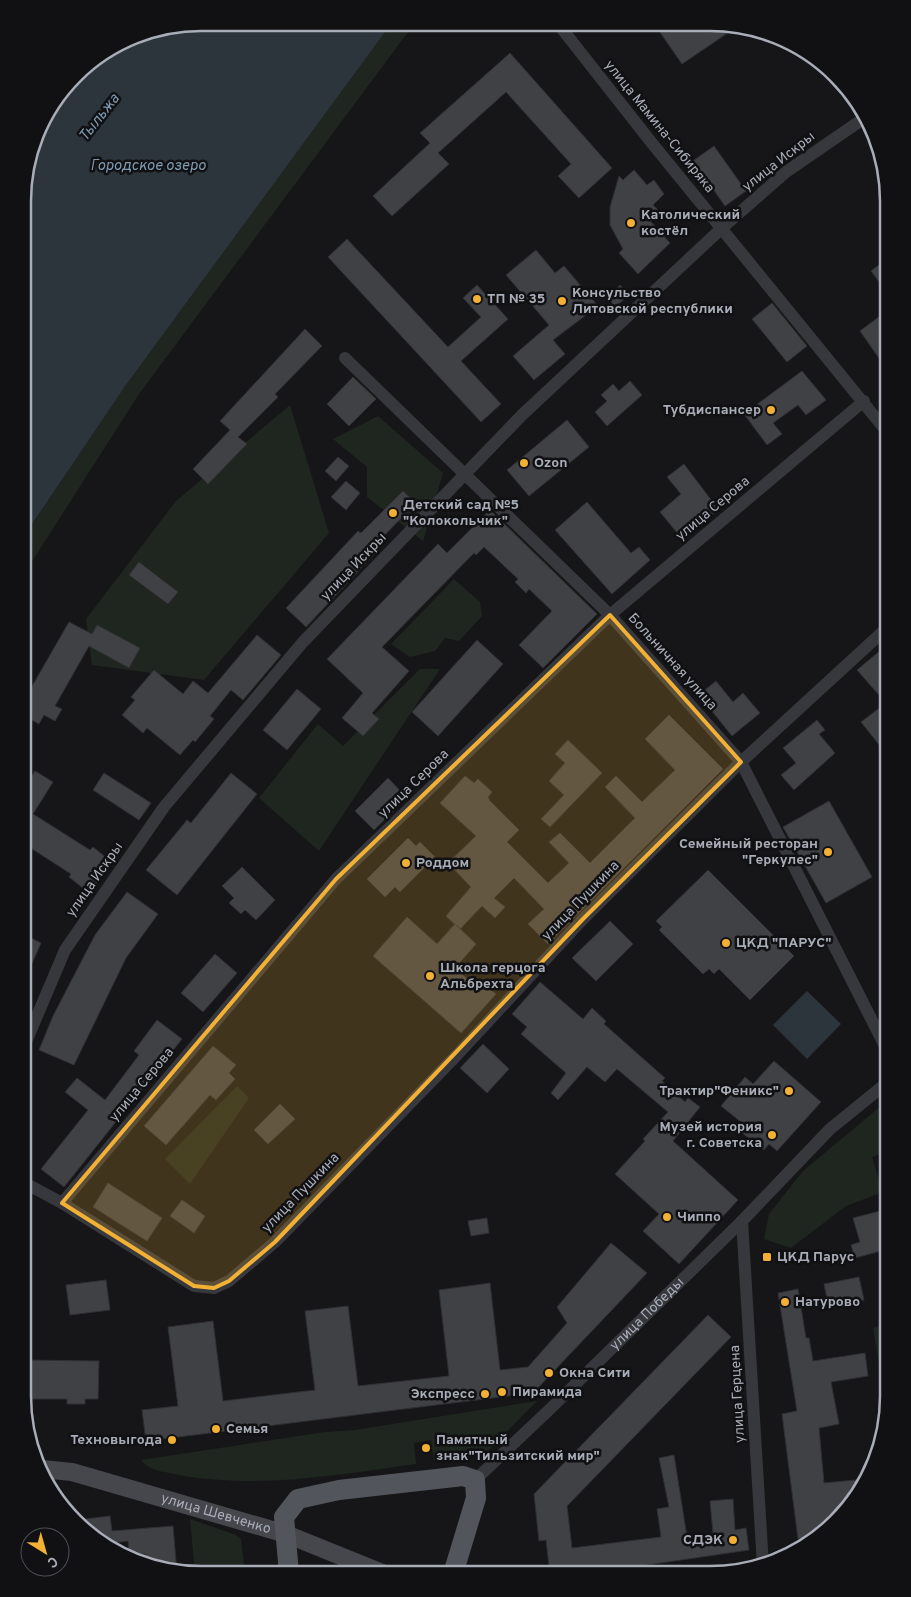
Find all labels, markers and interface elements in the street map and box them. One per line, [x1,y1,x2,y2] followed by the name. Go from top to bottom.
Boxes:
[600,57,718,197] street label: улица Мамина-Сибиряка
[75,90,125,146] water label: Тыльжа
[739,128,819,196] street label: улица Искры
[90,157,206,176] water label: Городское озеро
[641,207,740,240] place label: Католический костёл
[625,217,637,229] marker: Католический костёл
[572,285,733,318] place label: Консульство Литовской республики
[487,291,545,308] place label: ТП № 35
[471,293,483,305] marker: ТП № 35
[556,295,568,307] marker: Консульство Литовской республики
[663,402,761,419] place label: Тубдиспансер
[765,404,777,416] marker: Тубдиспансер
[534,455,567,472] place label: Ozon
[518,457,530,469] marker: Ozon
[673,473,753,545] street label: улица Серова
[403,497,519,530] place label: Детский сад №5 "Колокольчик"
[387,507,399,519] marker: Детский сад №5 "Колокольчик"
[318,530,390,604] street label: улица Искры
[624,610,720,714] street label: Больничная улица
[375,746,453,822] street label: улица Серова
[679,836,818,869] place label: Семейный ресторан "Геркулес"
[63,839,127,921] street label: улица Искры
[822,846,834,858] marker: Семейный ресторан "Геркулес"
[416,855,469,872] place label: Роддом
[400,857,412,869] marker: Роддом
[539,858,623,944] street label: улица Пушкина
[736,935,831,952] place label: ЦКД "ПАРУС"
[720,937,732,949] marker: ЦКД "ПАРУС"
[440,960,546,993] place label: Школа герцога Альбрехта
[424,970,436,982] marker: Школа герцога Альбрехта
[106,1045,178,1125] street label: улица Серова
[659,1083,779,1100] place label: Трактир"Феникс"
[783,1085,795,1097] marker: Трактир"Феникс"
[660,1119,762,1152] place label: Музей история г. Советска
[766,1129,778,1141] marker: Музей история г. Советска
[259,1150,343,1236] street label: улица Пушкина
[677,1209,721,1226] place label: Чиппо
[661,1211,673,1223] marker: Чиппо
[777,1249,854,1266] place label: ЦКД Парус
[761,1251,773,1263] marker: ЦКД Парус
[606,1274,688,1354] street label: улица Победы
[795,1294,860,1311] place label: Натурово
[779,1296,791,1308] marker: Натурово
[727,1345,749,1443] street label: улица Герцена
[559,1365,631,1382] place label: Окна Сити
[543,1367,555,1379] marker: Окна Сити
[512,1384,582,1401] place label: Пирамида
[411,1386,475,1403] place label: Экспресс
[496,1386,508,1398] marker: Пирамида
[479,1388,491,1400] marker: Экспресс
[226,1421,268,1438] place label: Семья
[210,1423,222,1435] marker: Семья
[70,1432,162,1449] place label: Техновыгода
[436,1432,600,1465] place label: Памятный знак"Тильзитский мир"
[166,1434,178,1446] marker: Техновыгода
[420,1442,432,1454] marker: Памятный знак"Тильзитский мир"
[159,1490,273,1538] street label: улица Шевченко
[20,1527,70,1577] north arrow
[683,1532,723,1549] place label: СДЭК
[727,1534,739,1546] marker: СДЭК
[43,1552,61,1571] text: С

